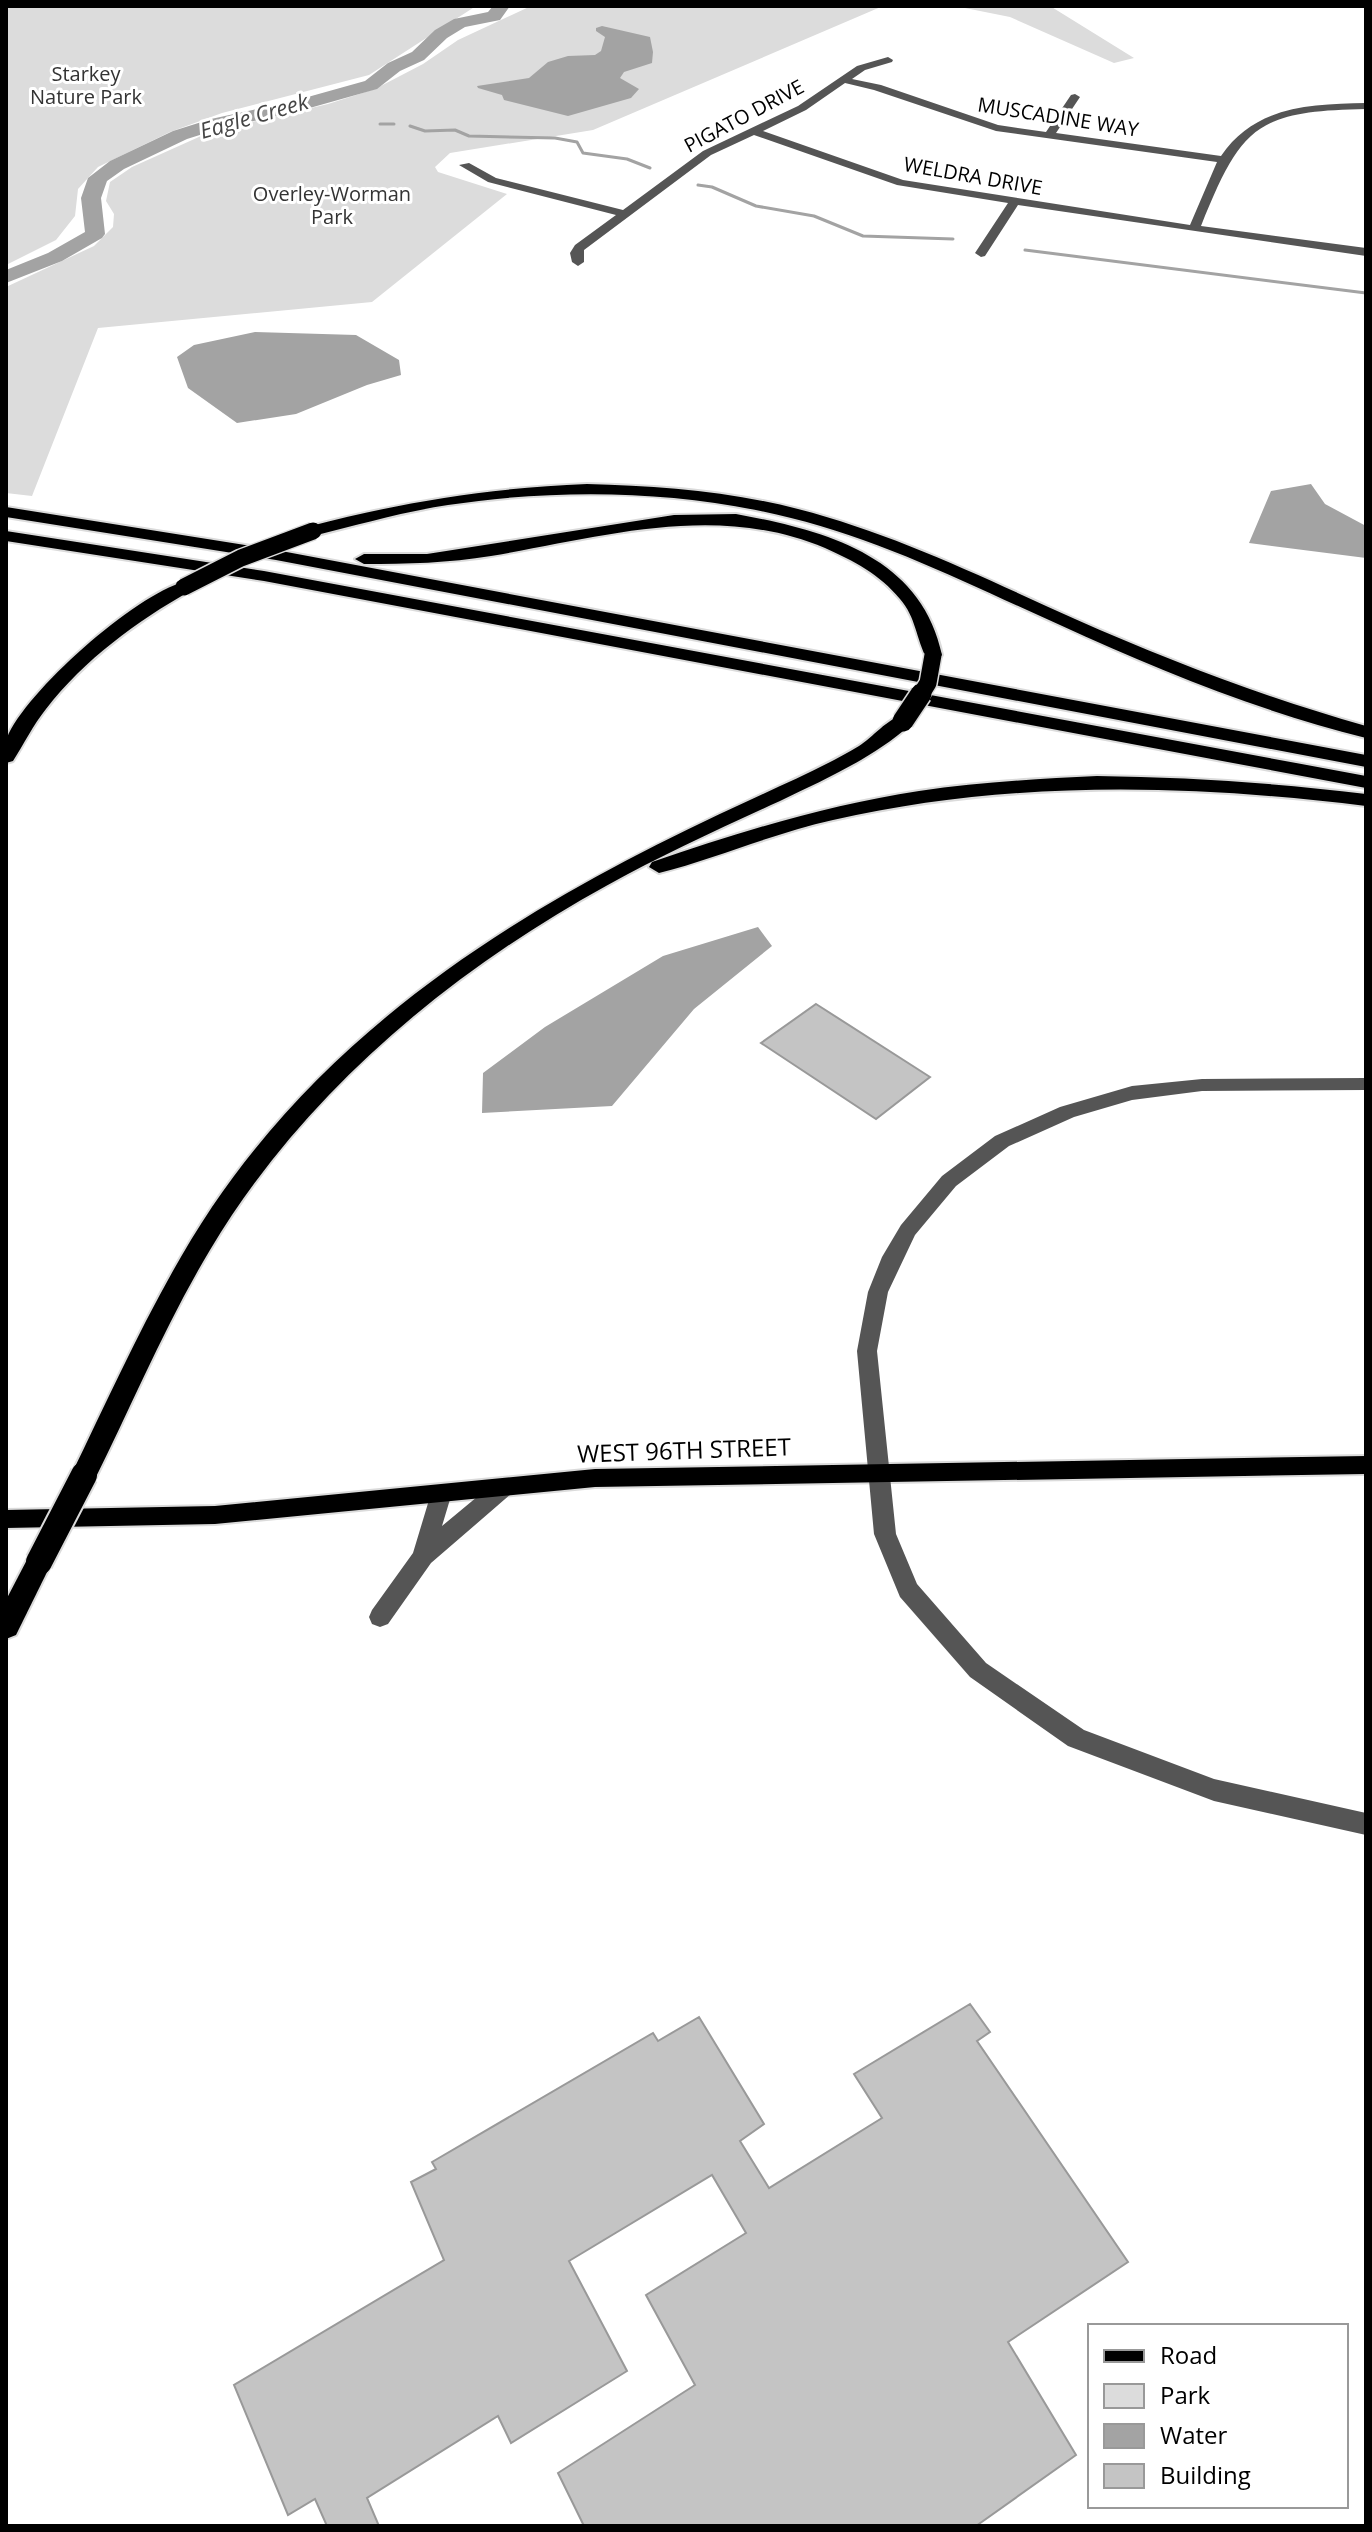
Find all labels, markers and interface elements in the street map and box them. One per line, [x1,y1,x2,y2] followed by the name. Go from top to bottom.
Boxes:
[30,60,142,110] park label: Starkey Nature Park
[679,73,808,158] street label: PIGATO DRIVE
[196,85,313,145] water label: Eagle Creek
[976,90,1141,143] street label: MUSCADINE WAY
[902,150,1044,201] street label: WELDRA DRIVE
[253,180,411,230] park label: Overley-Worman Park
[577,1429,791,1470] street label: WEST 96TH STREET
[1088,2324,1348,2508] legend
[1160,2338,1217,2371] text: Road
[1160,2378,1211,2411] text: Park
[1160,2418,1228,2451] text: Water
[1160,2458,1251,2491] text: Building

